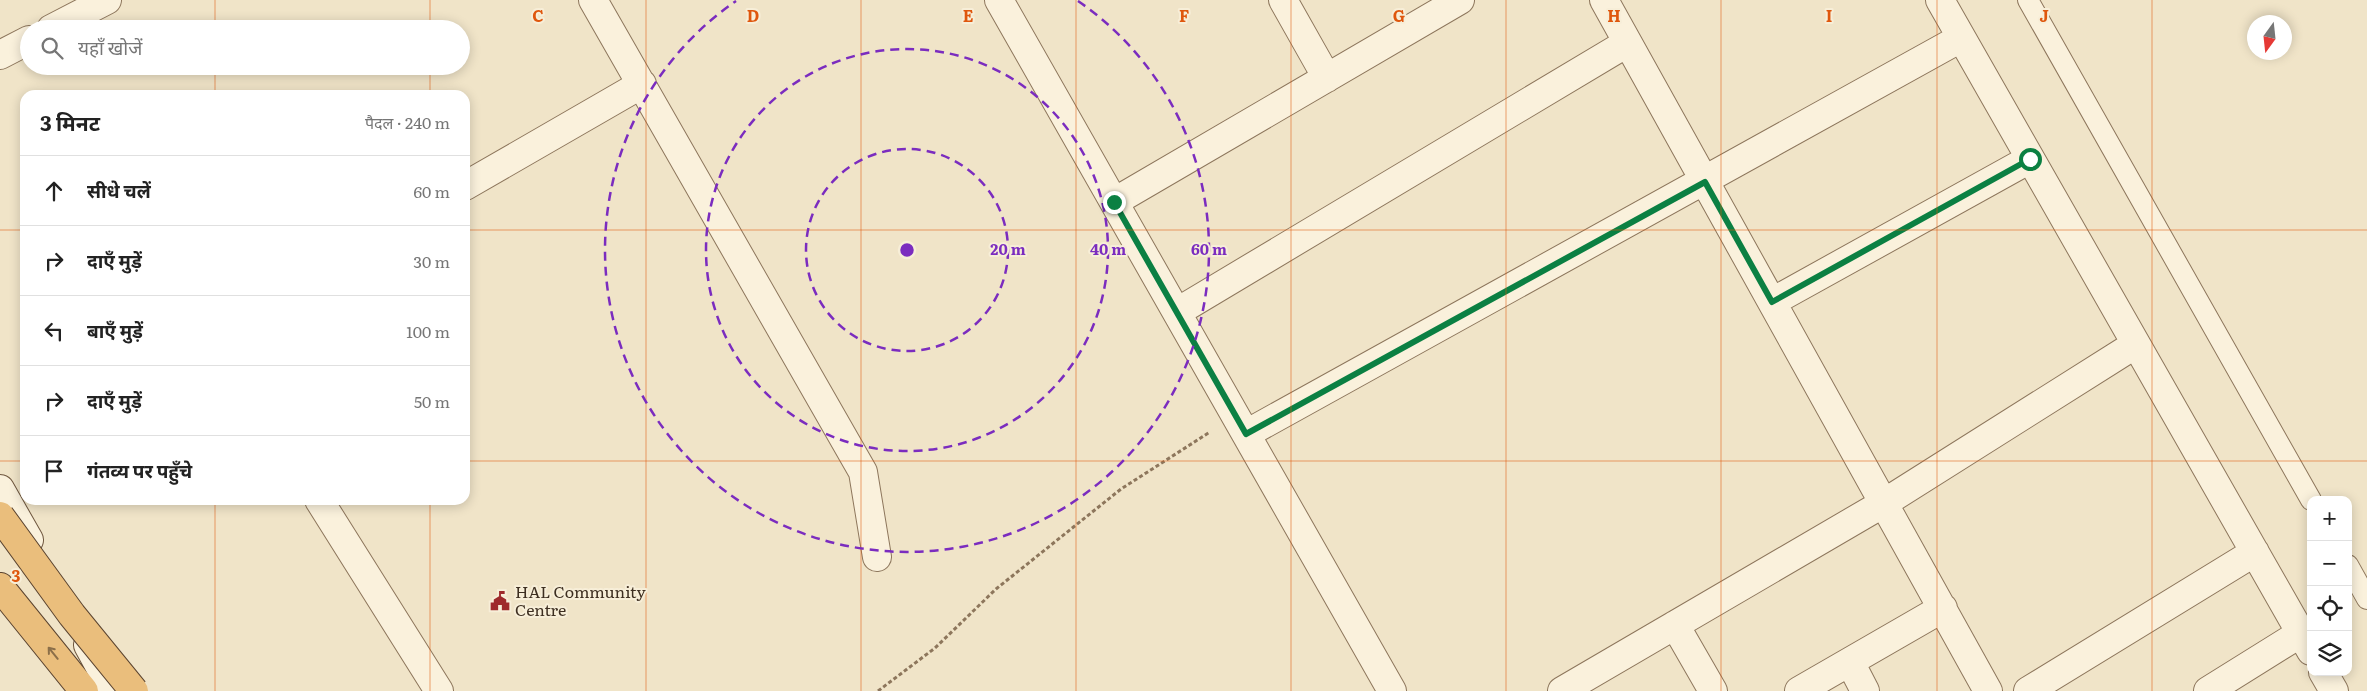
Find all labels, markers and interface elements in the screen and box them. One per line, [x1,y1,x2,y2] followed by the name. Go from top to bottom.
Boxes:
[532,3,544,27] text: C
[747,3,759,27] text: D
[963,3,974,27] text: E
[1179,3,1189,27] text: F
[1393,3,1405,27] text: G
[1607,3,1621,27] text: H
[1826,3,1832,27] text: I
[2039,3,2049,27] text: J
[2247,15,2292,60] north arrow
[20,20,470,75] search box
[78,33,142,61] text: यहाँ खोजें
[38,34,66,62] icon: search
[40,106,100,137] text: 3 मिनट
[365,110,450,134] text: पैदल · 240 m
[2019,148,2042,171] route start
[87,176,151,204] text: सीधे चलें
[40,177,68,205] icon: ahead
[413,179,450,203] text: 60 m
[1103,191,1126,214] route end
[990,237,1026,260] text: 20 m
[1090,237,1126,260] text: 40 m
[1191,237,1227,260] text: 60 m
[898,241,916,259] centre of rings
[87,246,142,274] text: दाएँ मुड़ें
[40,247,68,275] icon: right
[413,249,450,273] text: 30 m
[87,316,143,344] text: बाएँ मुड़ें
[40,317,68,345] icon: left
[406,319,450,343] text: 100 m
[87,386,142,414] text: दाएँ मुड़ें
[40,387,68,415] icon: right
[414,389,450,413] text: 50 m
[87,456,192,484] text: गंतव्य पर पहुँचे
[40,457,68,485] icon: arrive
[2307,496,2352,676] map controls
[2307,496,2352,541] button: +
[2307,541,2352,586] button: −
[12,563,21,587] text: 3
[515,579,646,621] place label: HAL Community Centre
[2307,586,2352,631] button: locate
[489,590,511,612] public building icon: HAL Community Centre
[2307,631,2352,676] button: layers
[47,647,58,660] one-way arrow

